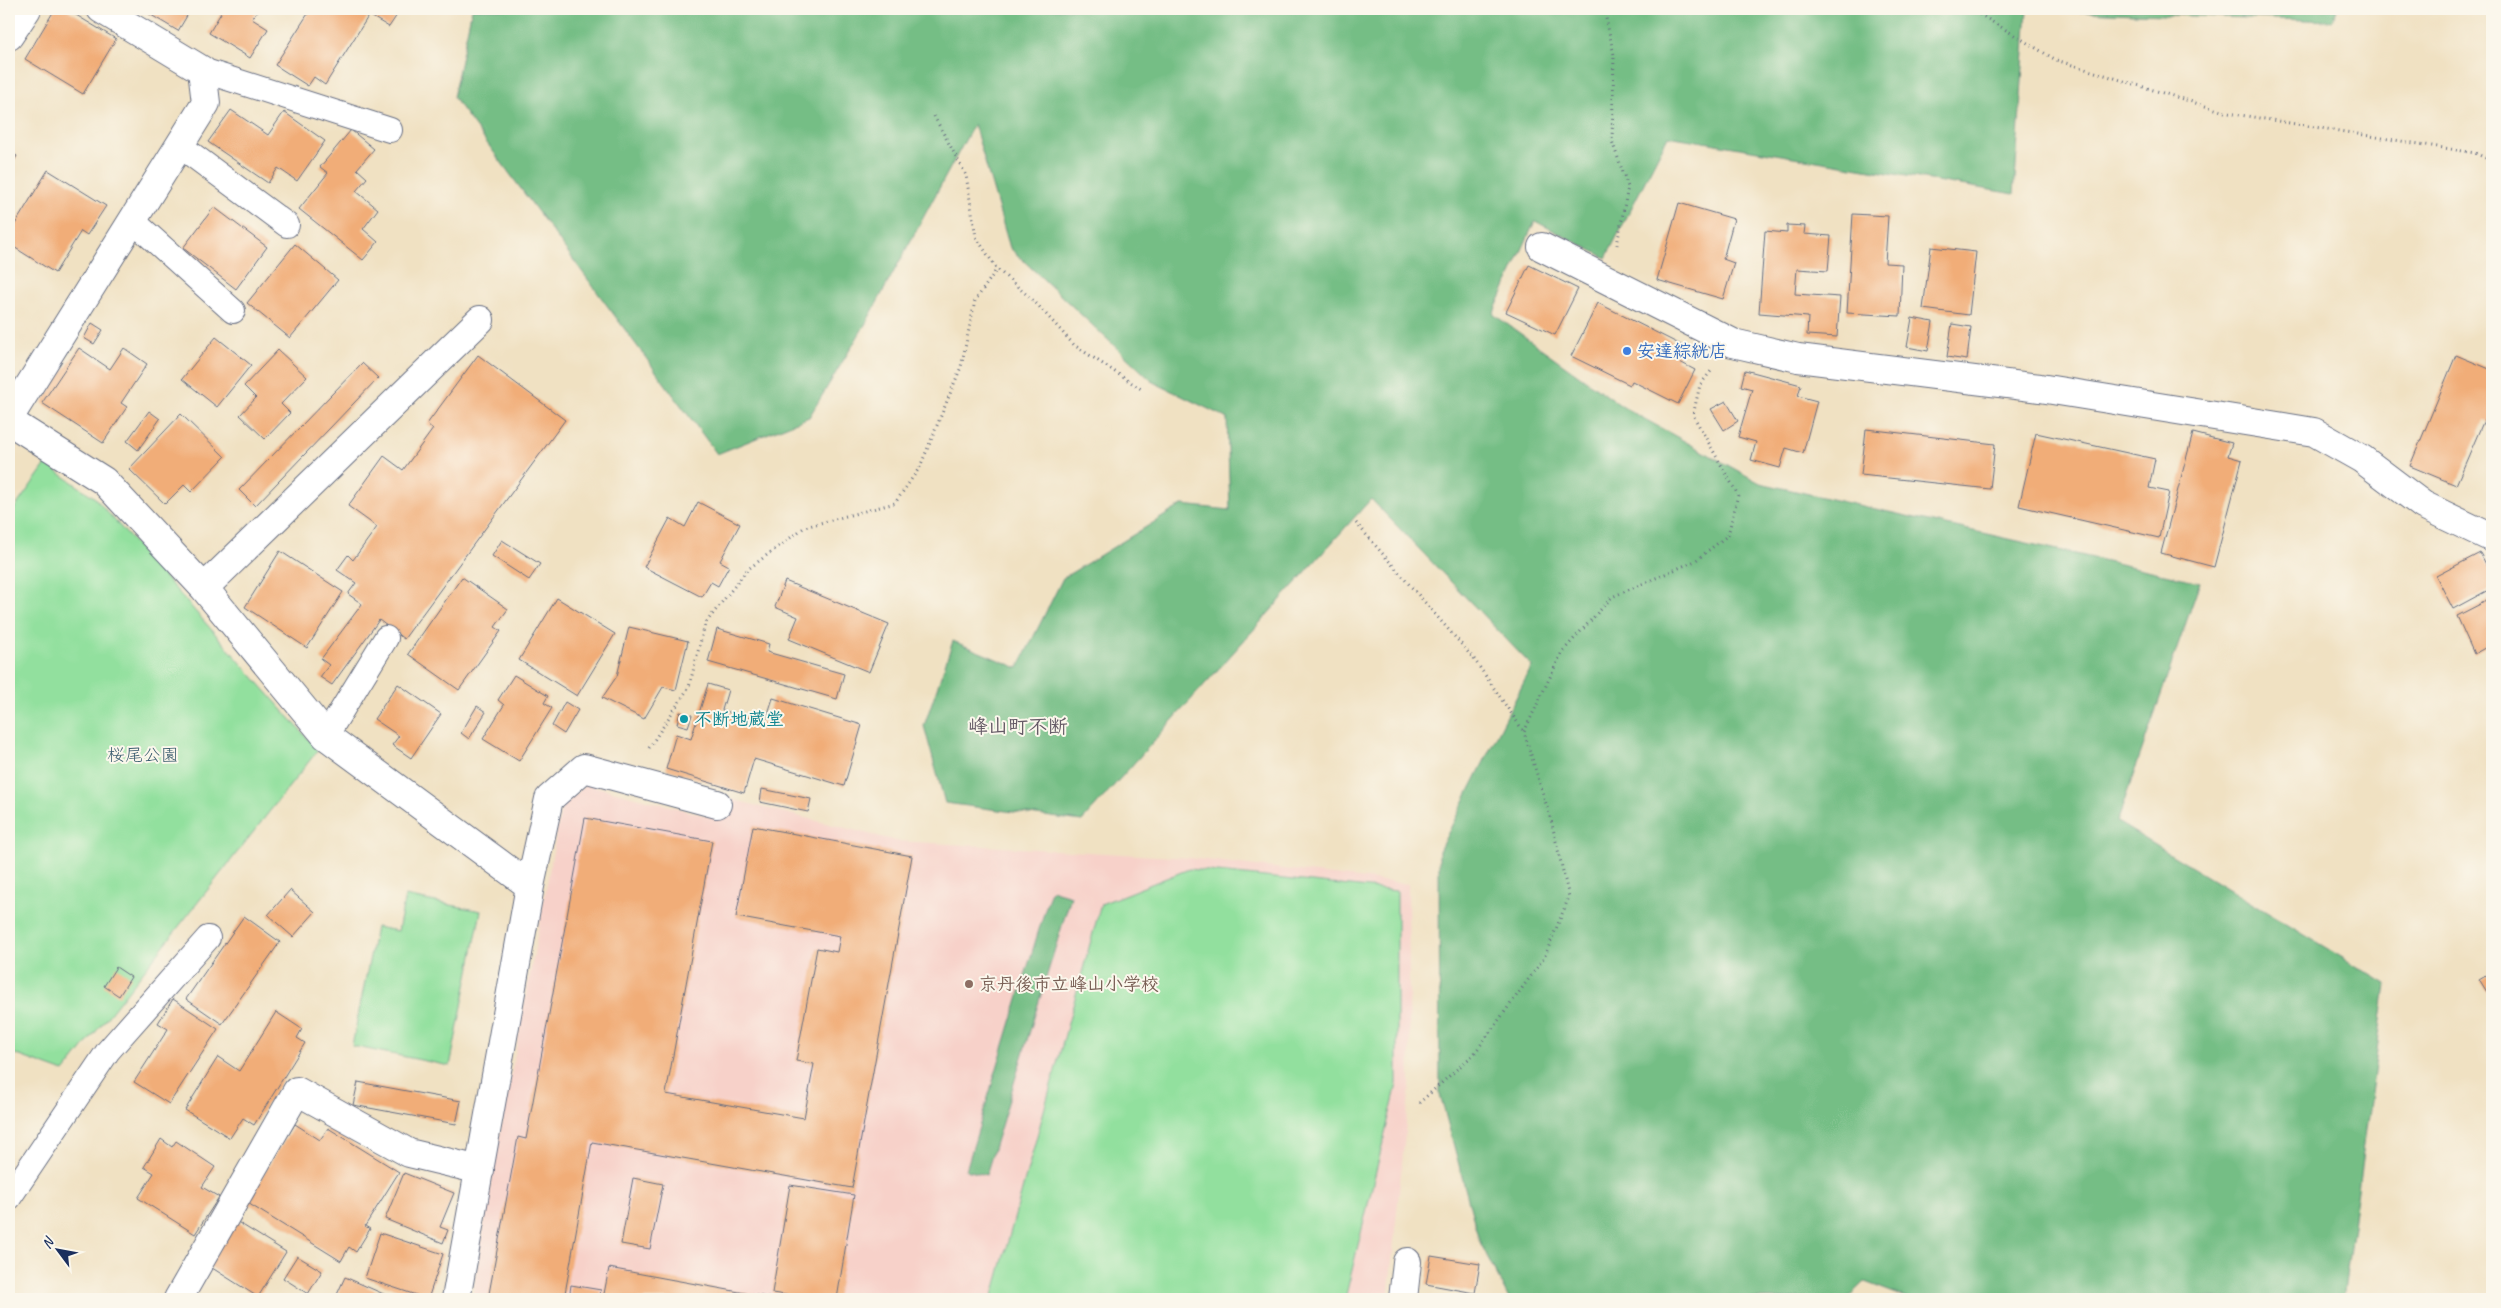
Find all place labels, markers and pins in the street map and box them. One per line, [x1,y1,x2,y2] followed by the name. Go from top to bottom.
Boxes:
[1637,340,1727,362] place label: 安達綜絖店
[1621,345,1633,357] marker: 安達綜絖店
[694,708,784,730] place label: 不断地蔵堂
[678,713,690,725] marker: 不断地蔵堂
[979,973,1159,995] place label: 京丹後市立峰山小学校
[963,978,975,990] marker: 京丹後市立峰山小学校

